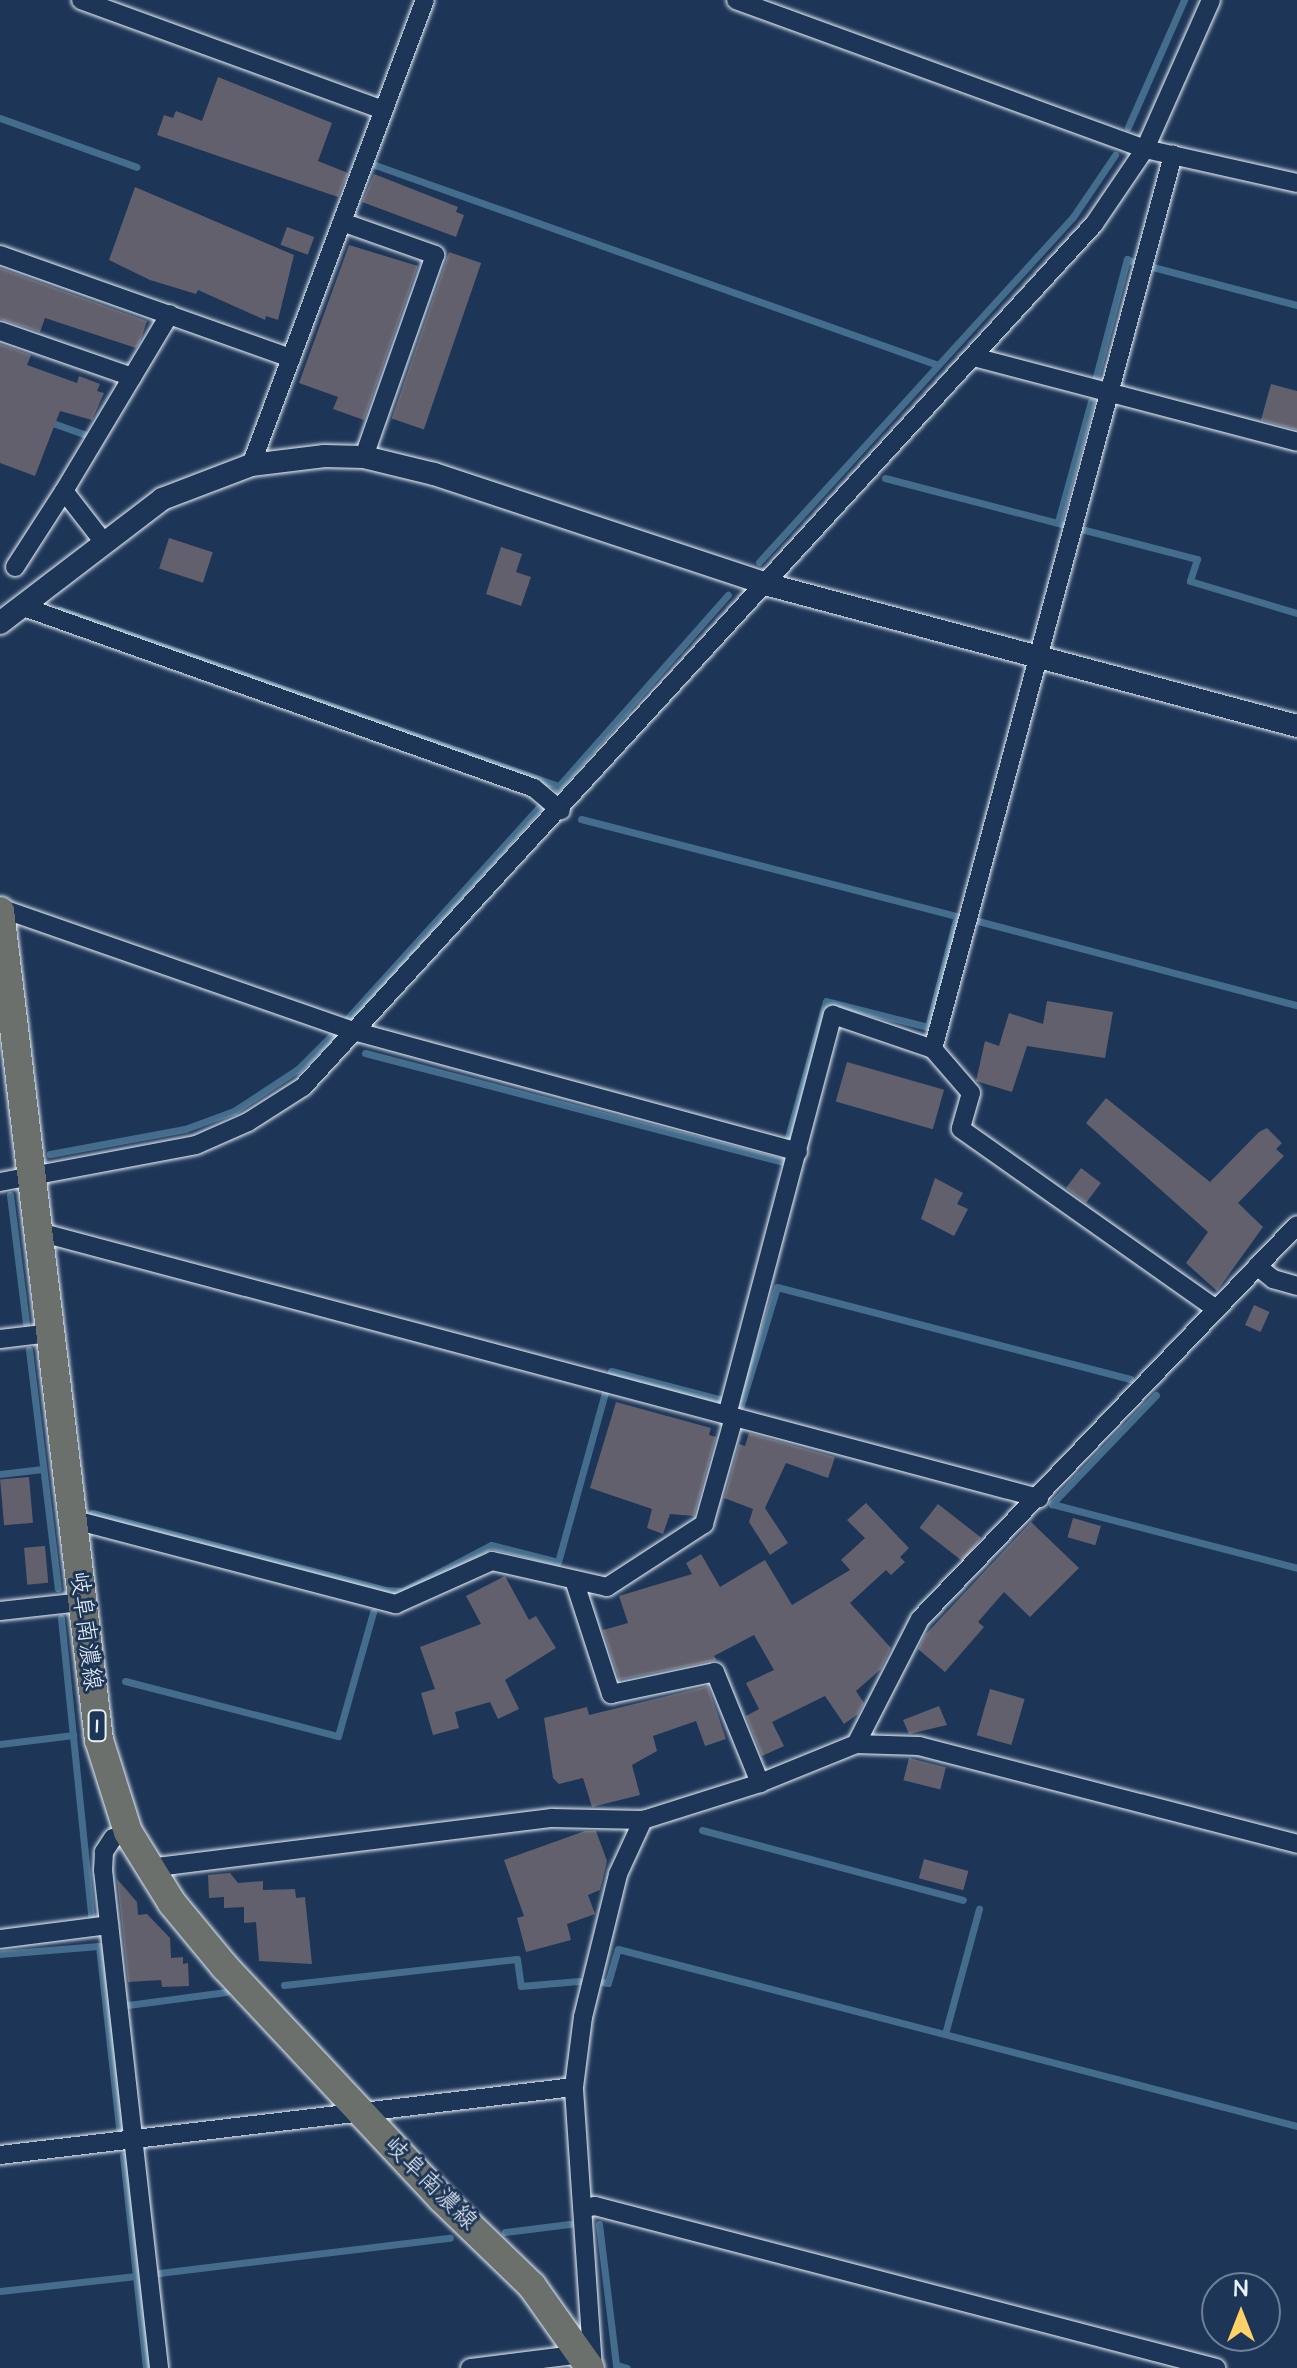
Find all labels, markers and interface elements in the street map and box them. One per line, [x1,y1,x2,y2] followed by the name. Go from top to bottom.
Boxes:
[63,1570,107,1692] street label: 岐阜南濃線
[87,1708,107,1744] road number: 1
[377,2131,483,2237] street label: 岐阜南濃線
[1201,2272,1281,2352] north arrow
[1234,2274,1248,2305] text: N

